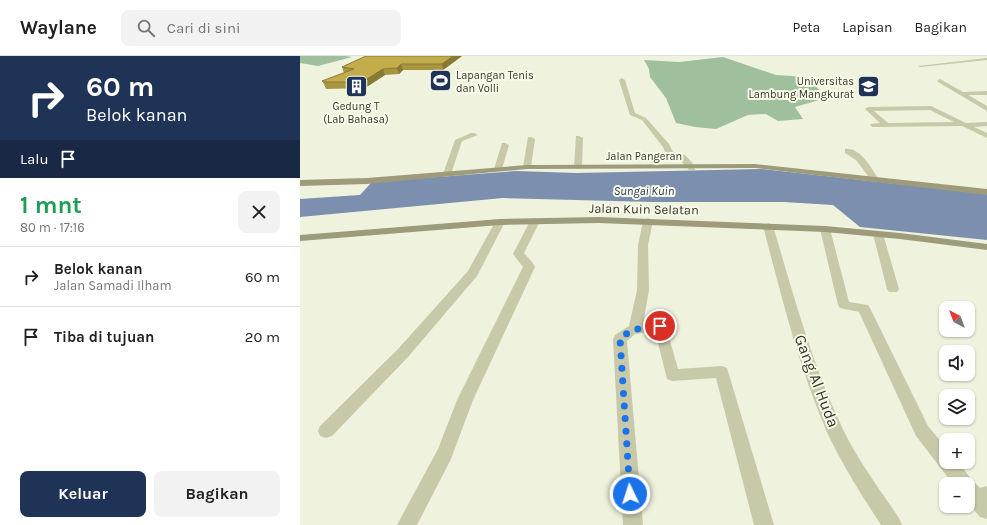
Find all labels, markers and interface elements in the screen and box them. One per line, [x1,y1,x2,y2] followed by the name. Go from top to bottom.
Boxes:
[121,10,401,46] search box
[20,17,97,39] text: Waylane
[135,17,157,39] icon: search
[167,19,240,37] text: Cari di sini
[792,19,820,36] text: Peta
[842,19,892,36] text: Lapisan
[914,19,967,36] text: Bagikan
[427,68,453,94] sports icon: Lapangan Tenis dan Volli
[456,69,534,95] place label: Lapangan Tenis dan Volli
[86,70,154,103] text: 60 m
[20,72,72,124] icon: right
[343,73,369,99] building icon: Gedung T (Lab Bahasa)
[856,74,882,100] school or university icon: Universitas Lambung Mangkurat
[749,75,854,101] place label: Universitas Lambung Mangkurat
[323,100,389,126] place label: Gedung T (Lab Bahasa)
[86,104,187,126] text: Belok kanan
[57,148,79,170] icon: arrive
[20,150,49,168] text: Lalu
[606,150,682,163] street label: Jalan Pangeran
[614,184,674,198] water label: Sungai Kuin
[20,191,82,219] text: 1 mnt
[238,191,280,233] button: close
[589,201,699,217] street label: Jalan Kuin Selatan
[20,220,85,235] text: 80 m · 17:16
[54,260,143,278] text: Belok kanan
[20,266,42,288] icon: right
[245,268,280,286] text: 60 m
[54,278,172,293] text: Jalan Samadi Ilham
[939,301,975,337] north arrow
[939,301,975,513] map controls
[643,309,677,343] pin
[649,315,671,337] icon: arrive
[20,326,42,348] icon: arrive
[54,328,154,346] text: Tiba di tujuan
[245,328,280,346] text: 20 m
[791,332,843,430] street label: Gang Al Huda
[939,345,975,381] button: sound
[939,389,975,425] button: layers
[939,433,975,469] button: +
[20,471,146,517] button: Keluar
[154,471,280,517] button: Bagikan
[609,473,651,515] position arrow
[939,477,975,513] button: −

